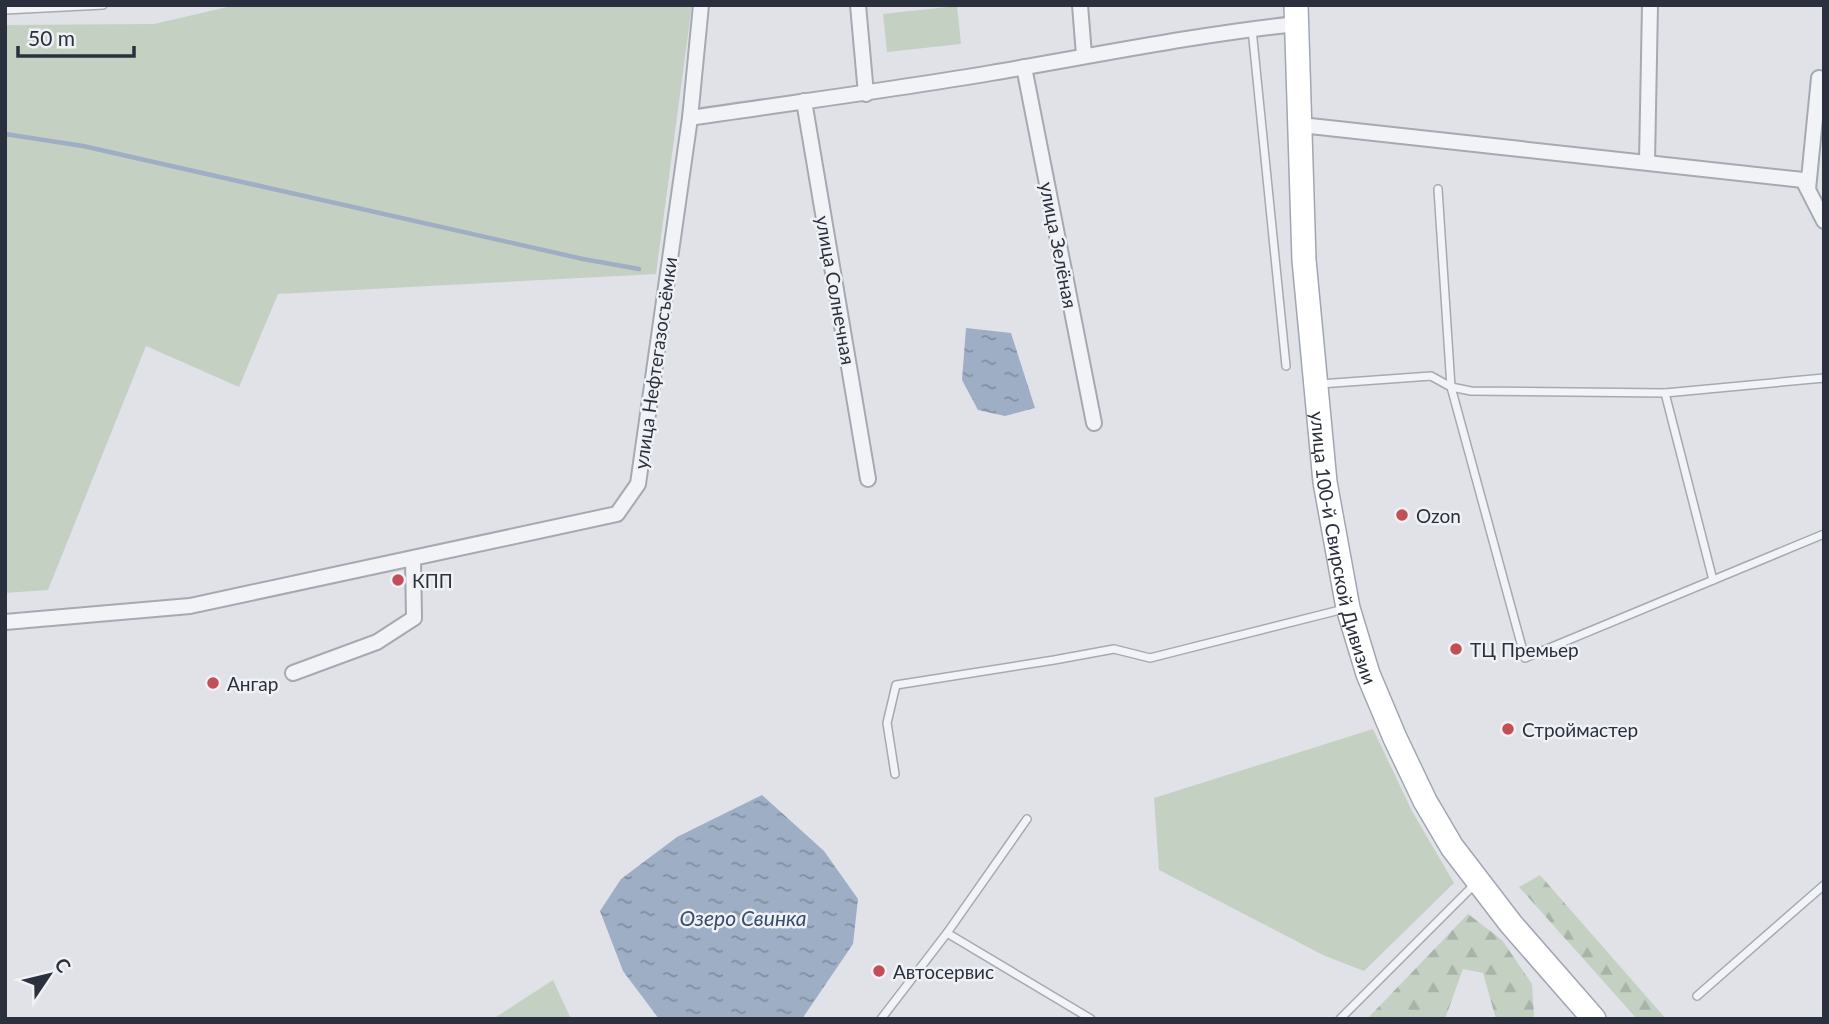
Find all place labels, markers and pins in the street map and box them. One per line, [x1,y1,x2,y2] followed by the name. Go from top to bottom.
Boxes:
[1416,504,1461,527] place label: Ozon
[1394,507,1410,523] marker: Ozon
[412,569,453,592] place label: КПП
[390,572,406,588] marker: КПП
[1470,638,1579,661] place label: ТЦ Премьер
[1448,641,1464,657] marker: ТЦ Премьер
[227,672,278,695] place label: Ангар
[205,675,221,691] marker: Ангар
[1522,718,1638,741] place label: Строймастер
[1500,721,1516,737] marker: Строймастер
[893,960,994,983] place label: Автосервис
[871,963,887,979] marker: Автосервис

